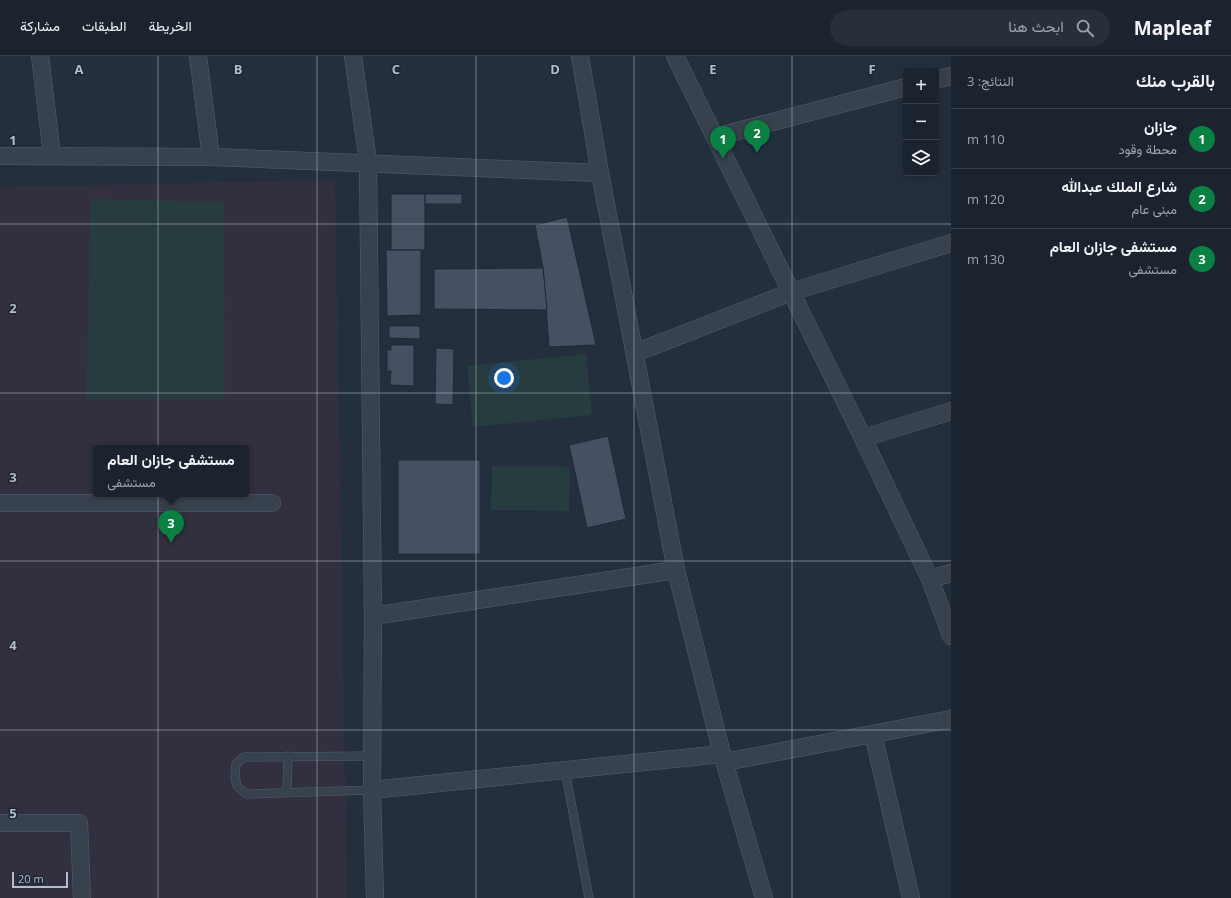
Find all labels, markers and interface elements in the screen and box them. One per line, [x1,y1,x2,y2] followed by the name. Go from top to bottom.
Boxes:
[830,10,1110,46] search box
[1134,15,1211,41] text: Mapleaf
[20,16,60,35] text: مشاركة
[82,16,126,35] text: الطبقات
[148,16,192,35] text: الخريطة
[1008,16,1064,36] text: ابحث هنا
[1074,17,1096,39] icon: search
[75,60,84,78] text: A
[234,60,243,78] text: B
[392,60,400,78] text: C
[550,60,560,78] text: D
[709,60,717,78] text: E
[868,60,876,78] text: F
[903,68,939,176] map controls
[903,68,939,104] button: +
[1136,69,1215,92] text: بالقرب منك
[967,72,1014,90] text: النتائج: 3
[903,104,939,140] button: −
[1144,116,1177,136] text: جازان
[744,120,770,153] pin: 2
[710,126,736,159] pin: 1
[967,130,1005,148] text: 110 m
[1198,130,1206,148] text: 1
[9,131,17,149] text: 1
[903,140,939,176] button: layers
[1119,140,1177,158] text: محطة وقود
[1062,176,1177,196] text: شارع الملك عبدالله
[967,190,1005,208] text: 120 m
[1198,190,1206,208] text: 2
[1131,200,1177,218] text: مبنى عام
[1050,236,1177,256] text: مستشفى جازان العام
[967,250,1005,268] text: 130 m
[1198,250,1206,268] text: 3
[1129,260,1177,278] text: مستشفى
[9,299,17,317] text: 2
[494,368,514,388] your location
[93,445,249,497] popup
[107,449,235,469] text: مستشفى جازان العام
[9,468,17,486] text: 3
[107,473,156,491] text: مستشفى
[158,510,184,543] pin: 3
[9,636,17,654] text: 4
[9,804,17,822] text: 5
[12,870,68,889] scale bar
[18,871,44,886] text: 20 m

